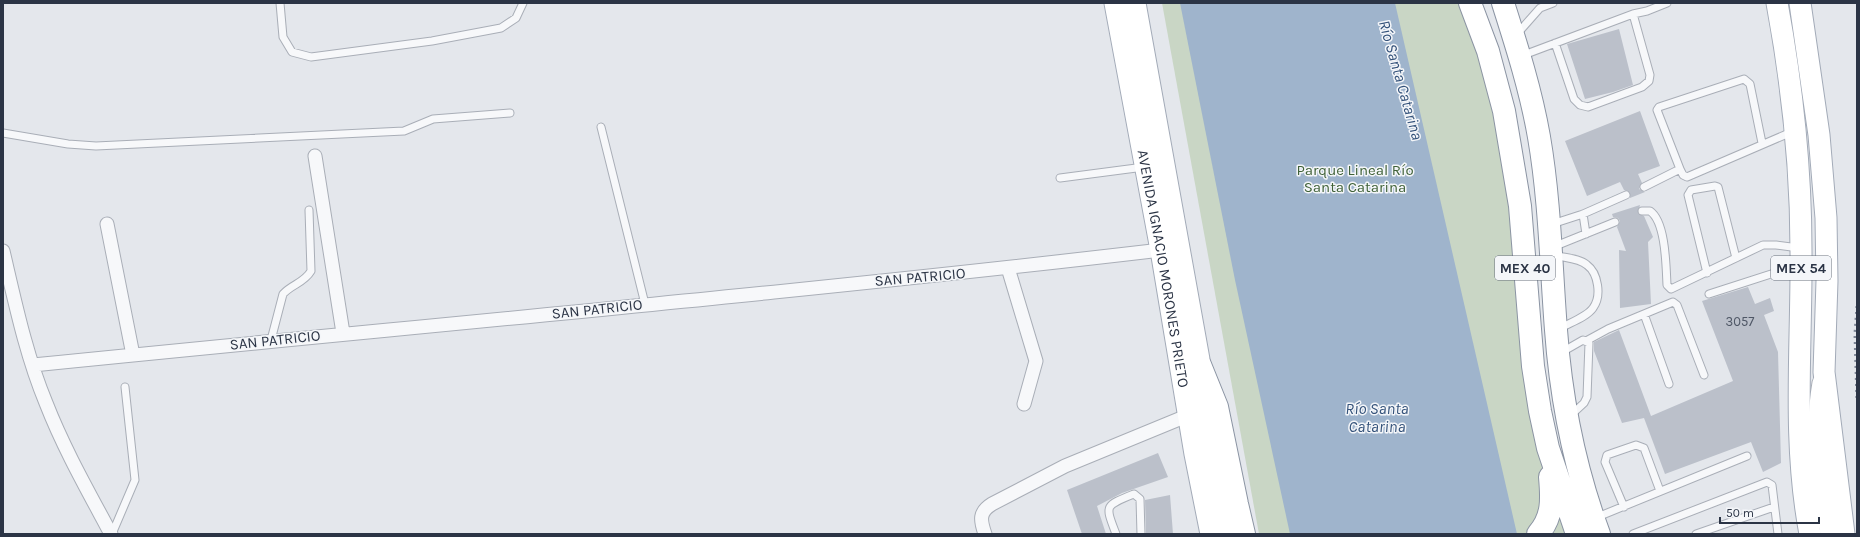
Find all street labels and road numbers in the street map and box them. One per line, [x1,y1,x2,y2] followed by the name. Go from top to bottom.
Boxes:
[1134,148,1193,389] street label: AVENIDA IGNACIO MORONES PRIETO
[1495,256,1555,280] road number: MEX 40
[1771,256,1831,280] road number: MEX 54
[874,264,966,290] street label: SAN PATRICIO
[551,295,643,323] street label: SAN PATRICIO
[229,326,321,354] street label: SAN PATRICIO

